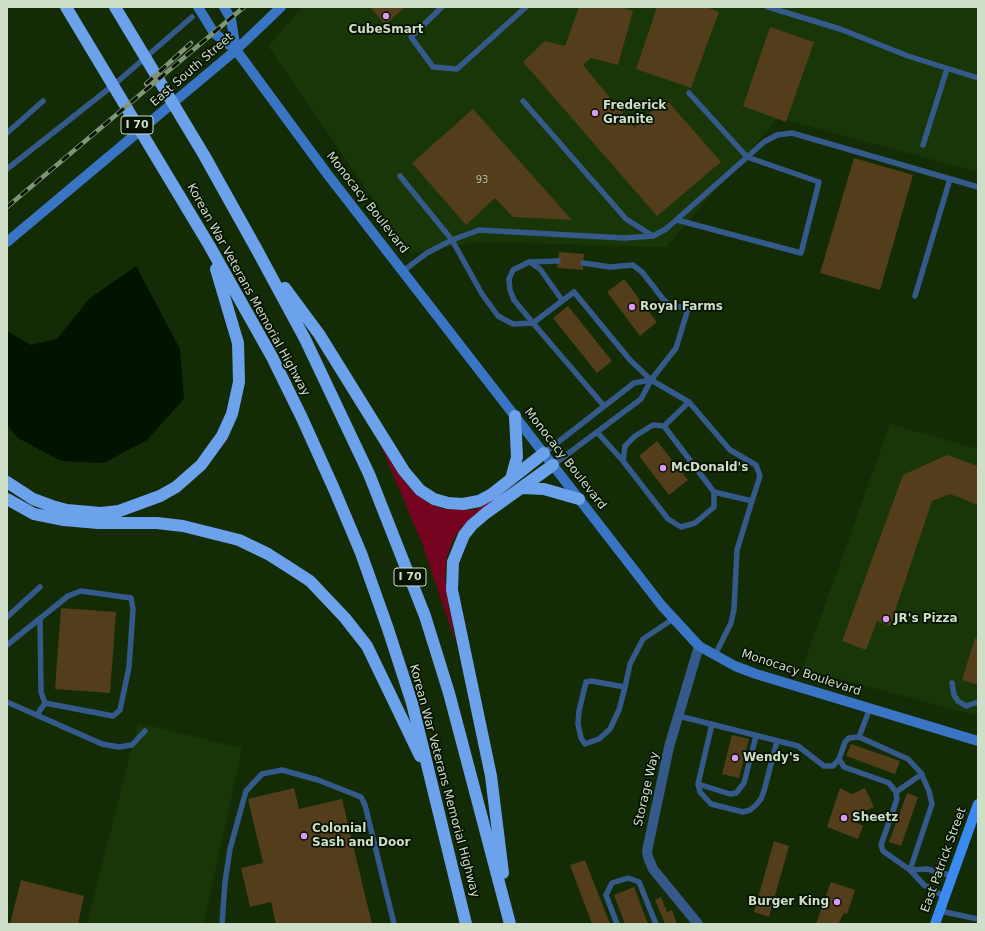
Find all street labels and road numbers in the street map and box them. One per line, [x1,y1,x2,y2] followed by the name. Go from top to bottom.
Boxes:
[148,30,236,110] street label: East South Street
[121,116,153,134] road number: I 70
[323,149,411,257] street label: Monocacy Boulevard
[183,181,313,399] street label: Korean War Veterans Memorial Highway
[521,405,609,513] street label: Monocacy Boulevard
[394,568,426,586] road number: I 70
[739,647,863,699] street label: Monocacy Boulevard
[406,663,482,899] street label: Korean War Veterans Memorial Highway
[631,750,663,828] street label: Storage Way
[918,806,970,914] street label: East Patrick Street

